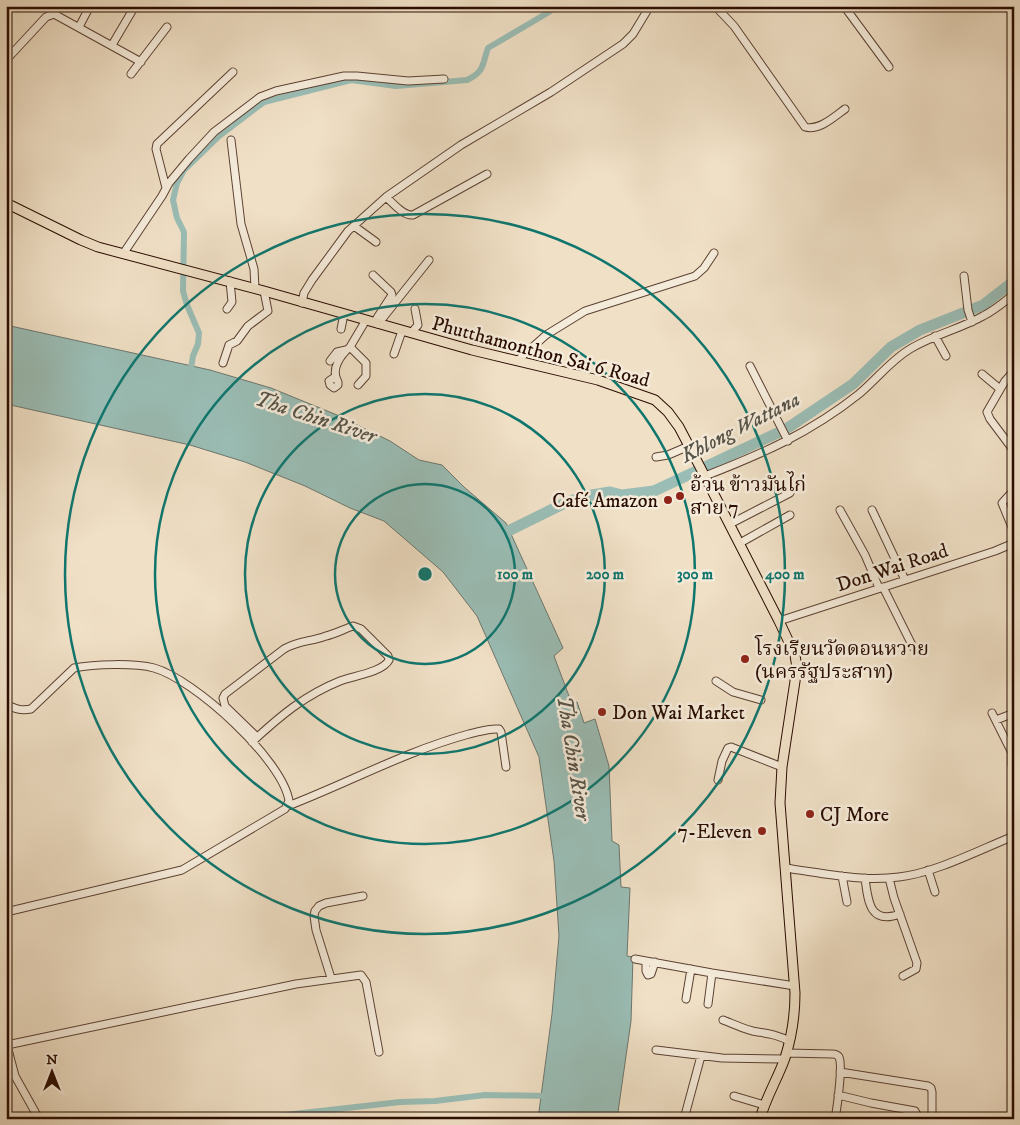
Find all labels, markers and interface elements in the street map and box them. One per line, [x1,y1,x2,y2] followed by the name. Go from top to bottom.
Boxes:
[429,311,652,394] street label: Phutthamonthon Sai 6 Road
[252,386,381,450] water label: Tha Chin River
[676,387,804,470] water label: Khlong Wattana
[690,471,806,521] place label: อ้วน ข้าวมันไก่ สาย 7
[552,489,659,514] place label: Café Amazon
[674,490,686,502] marker: อ้วน ข้าวมันไก่ สาย 7
[662,494,674,506] marker: Café Amazon
[834,539,951,598] street label: Don Wai Road
[416,565,434,583] centre of rings
[497,565,534,584] text: 100 m
[586,565,625,584] text: 200 m
[677,565,714,584] text: 300 m
[764,565,805,584] text: 400 m
[754,634,929,685] place label: โรงเรียนวัดดอนหวาย (นครรัฐประสาท)
[739,653,751,665] marker: โรงเรียนวัดดอนหวาย (นครรัฐประสาท)
[550,694,596,824] water label: Tha Chin River
[612,701,745,726] place label: Don Wai Market
[596,706,608,718] marker: Don Wai Market
[820,803,889,828] place label: CJ More
[804,808,816,820] marker: CJ More
[677,820,753,845] place label: 7-Eleven
[756,825,768,837] marker: 7-Eleven
[28,1048,78,1098] north arrow
[46,1051,58,1069] text: N

